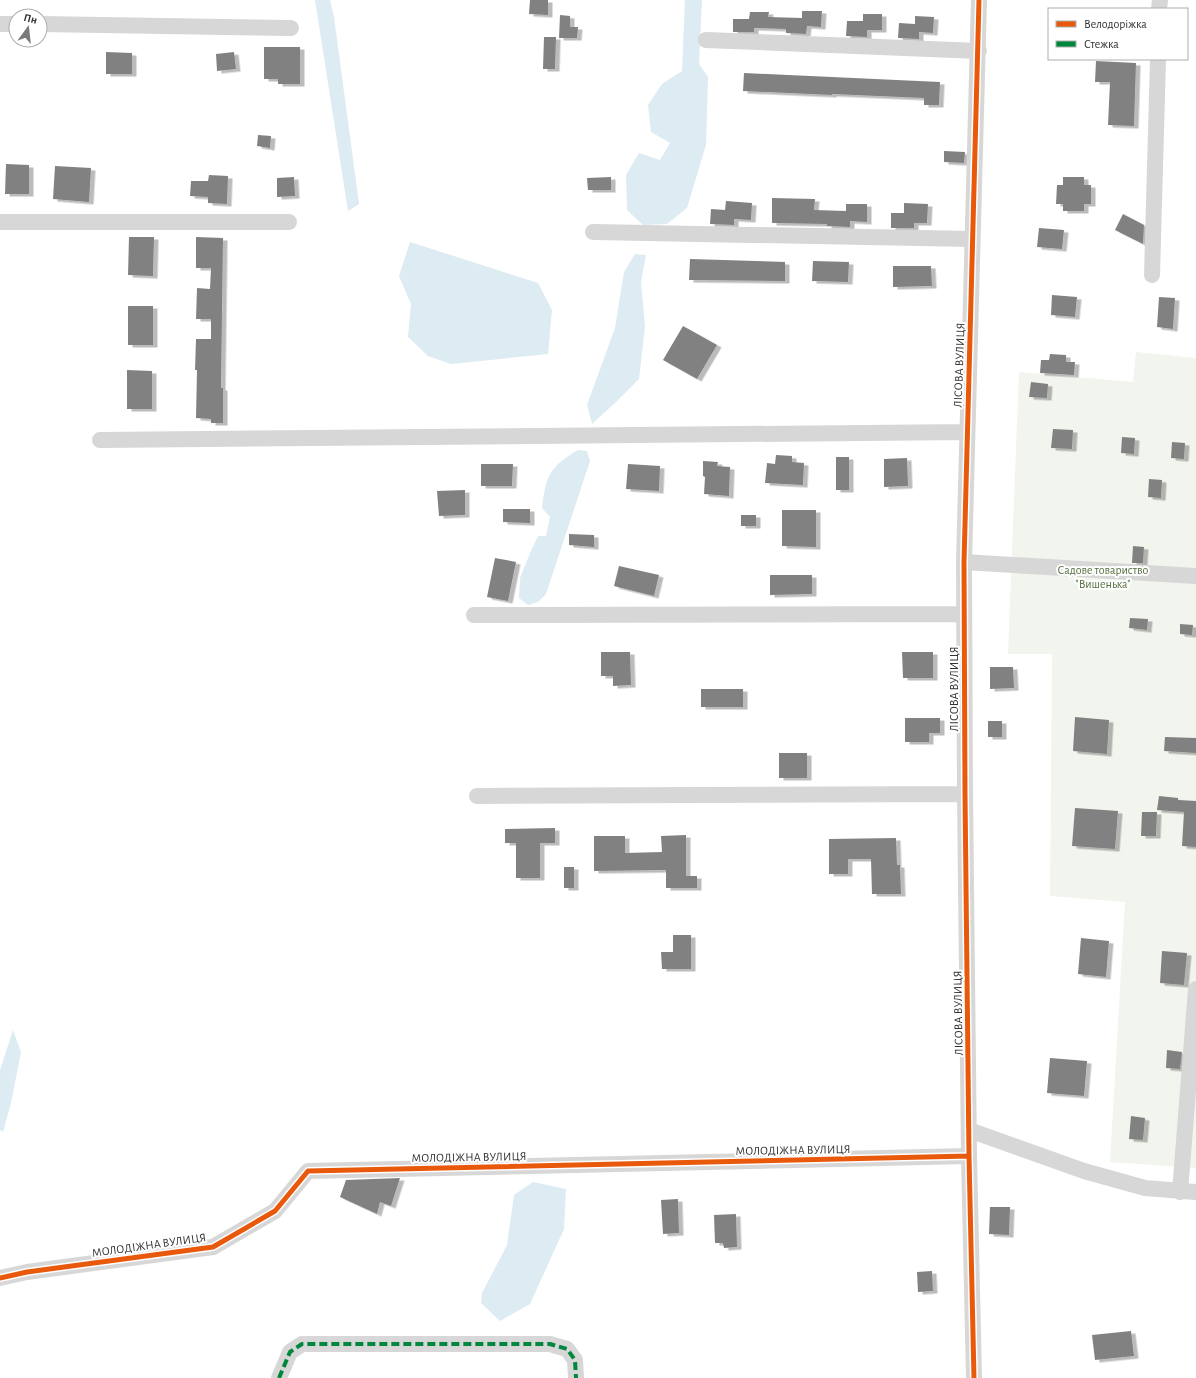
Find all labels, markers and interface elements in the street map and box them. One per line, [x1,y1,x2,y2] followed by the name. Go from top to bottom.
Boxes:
[8,8,48,48] north arrow
[1048,8,1188,60] legend
[23,12,38,26] text: Пн
[1084,18,1147,30] text: Велодоріжка
[1084,38,1119,50] text: Стежка
[952,322,966,408] street label: ЛІСОВА ВУЛИЦЯ
[1058,564,1149,590] park label: Садове товариство "Вишенька"
[948,646,960,732] street label: ЛІСОВА ВУЛИЦЯ
[951,970,965,1056] street label: ЛІСОВА ВУЛИЦЯ
[735,1143,851,1157] street label: МОЛОДІЖНА ВУЛИЦЯ
[411,1150,527,1164] street label: МОЛОДІЖНА ВУЛИЦЯ
[91,1231,207,1259] street label: МОЛОДІЖНА ВУЛИЦЯ

